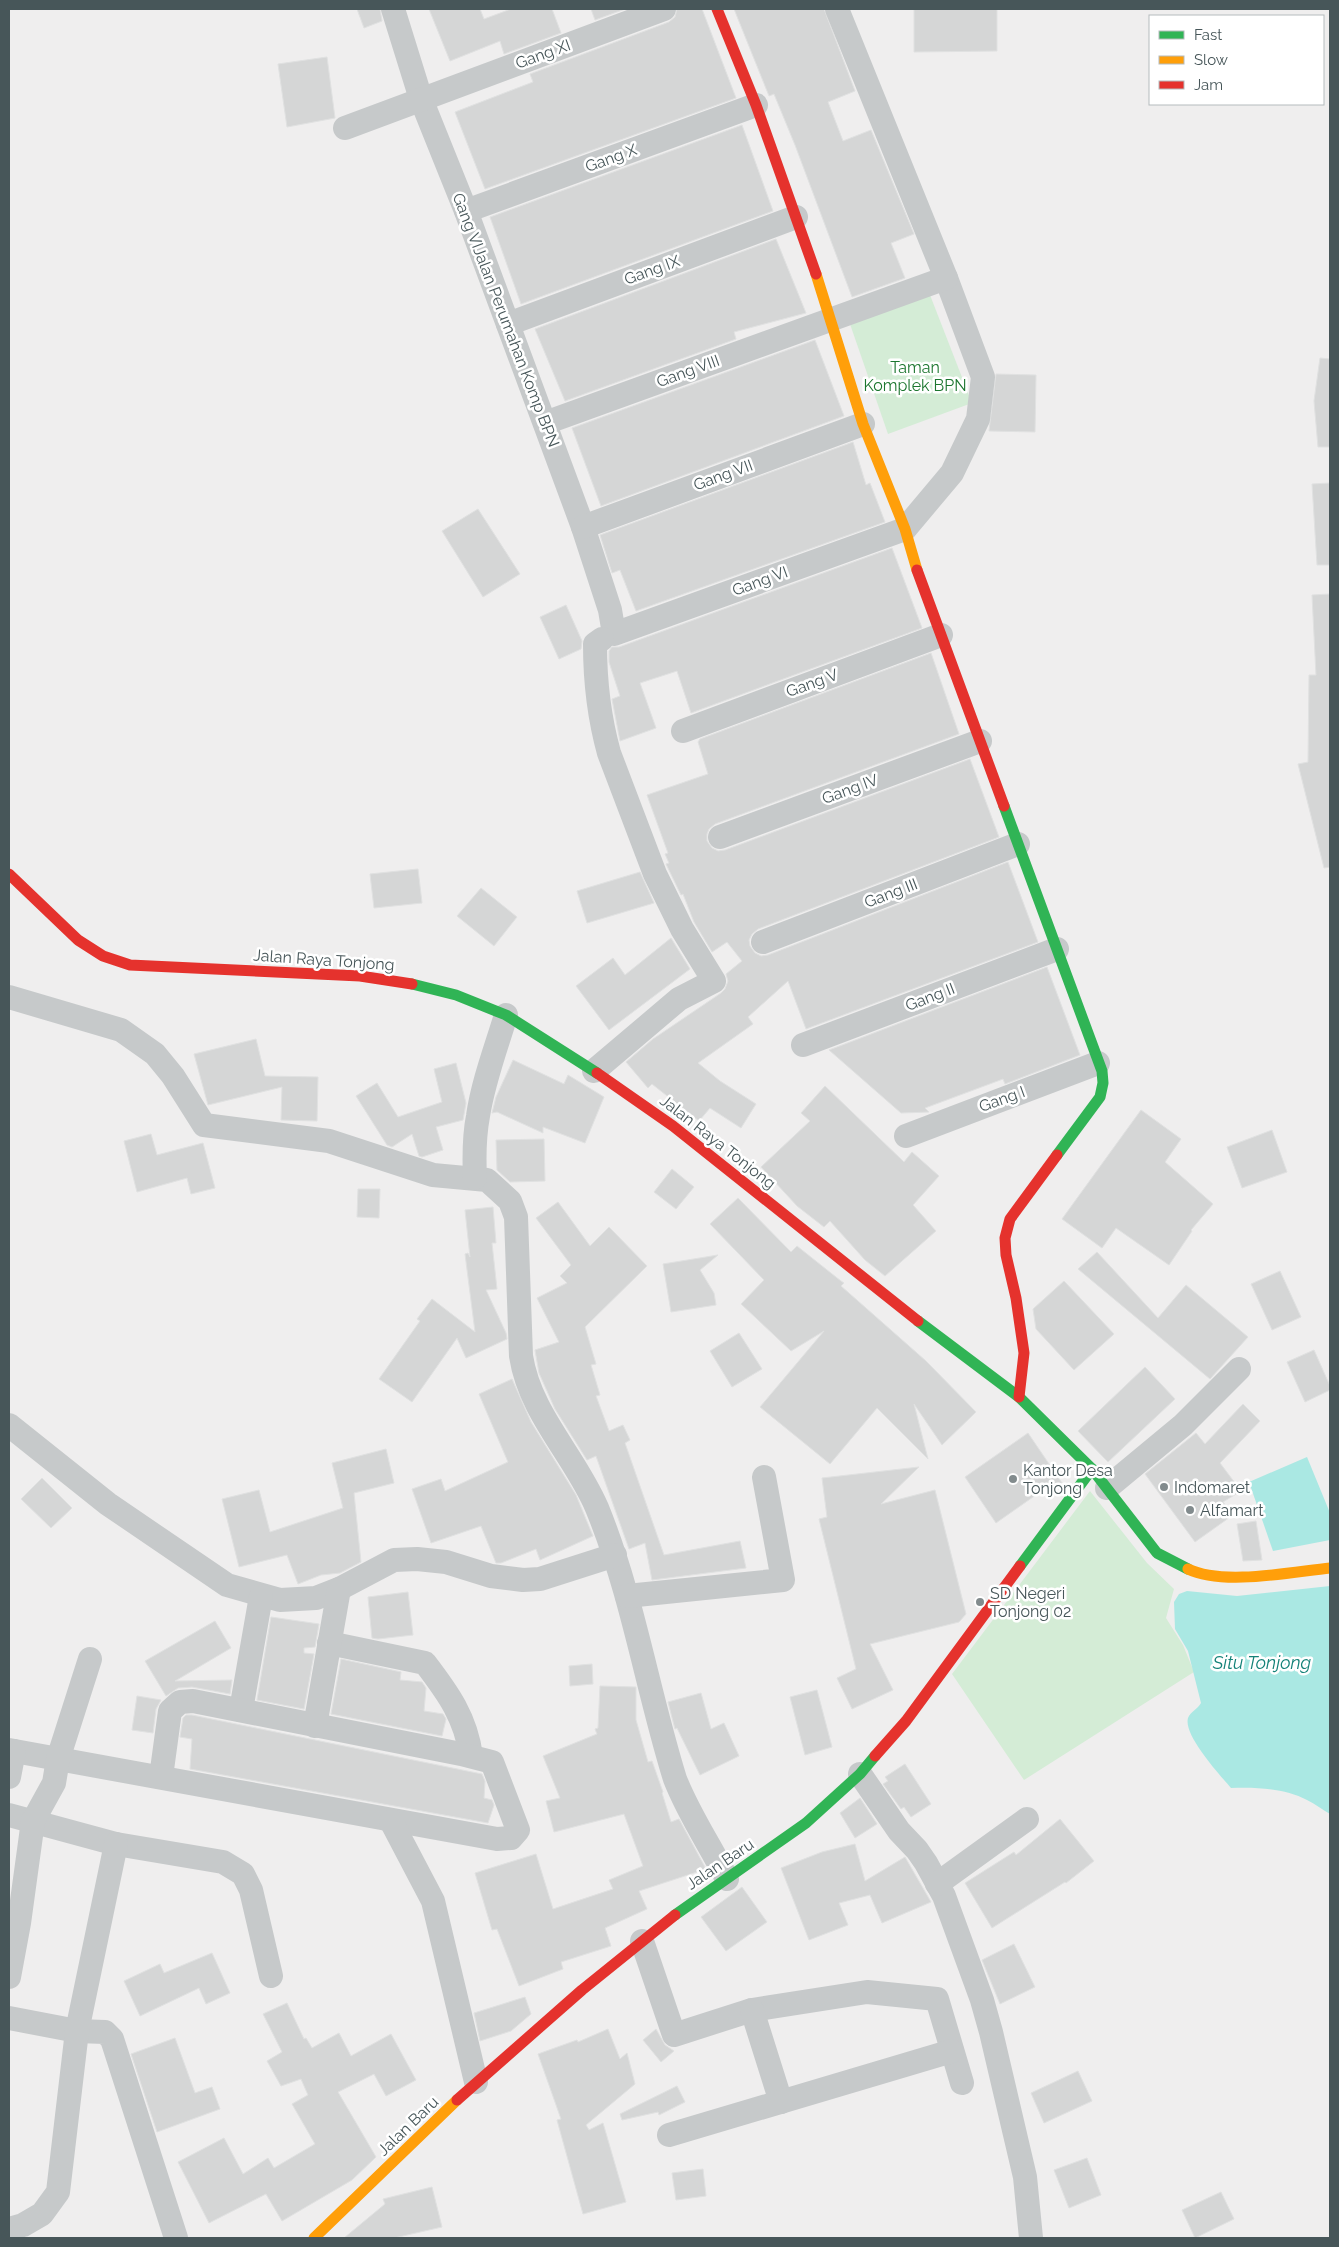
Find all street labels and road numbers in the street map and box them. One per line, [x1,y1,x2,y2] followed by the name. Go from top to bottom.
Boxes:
[513,35,573,73] street label: Gang XI
[583,140,640,176] street label: Gang X
[449,190,563,450] street label: Gang VIJalan Perumahan Komp BPN
[622,251,683,289] street label: Gang IX
[654,351,722,391] street label: Gang VIII
[691,456,755,494] street label: Gang VII
[730,562,790,600] street label: Gang VI
[783,665,841,701] street label: Gang V
[819,770,881,808] street label: Gang IV
[862,874,920,912] street label: Gang III
[253,946,395,974] street label: Jalan Raya Tonjong
[903,979,957,1015] street label: Gang II
[976,1082,1028,1116] street label: Gang I
[656,1091,780,1193] street label: Jalan Raya Tonjong
[683,1835,757,1893] street label: Jalan Baru
[374,2092,442,2160] street label: Jalan Baru

